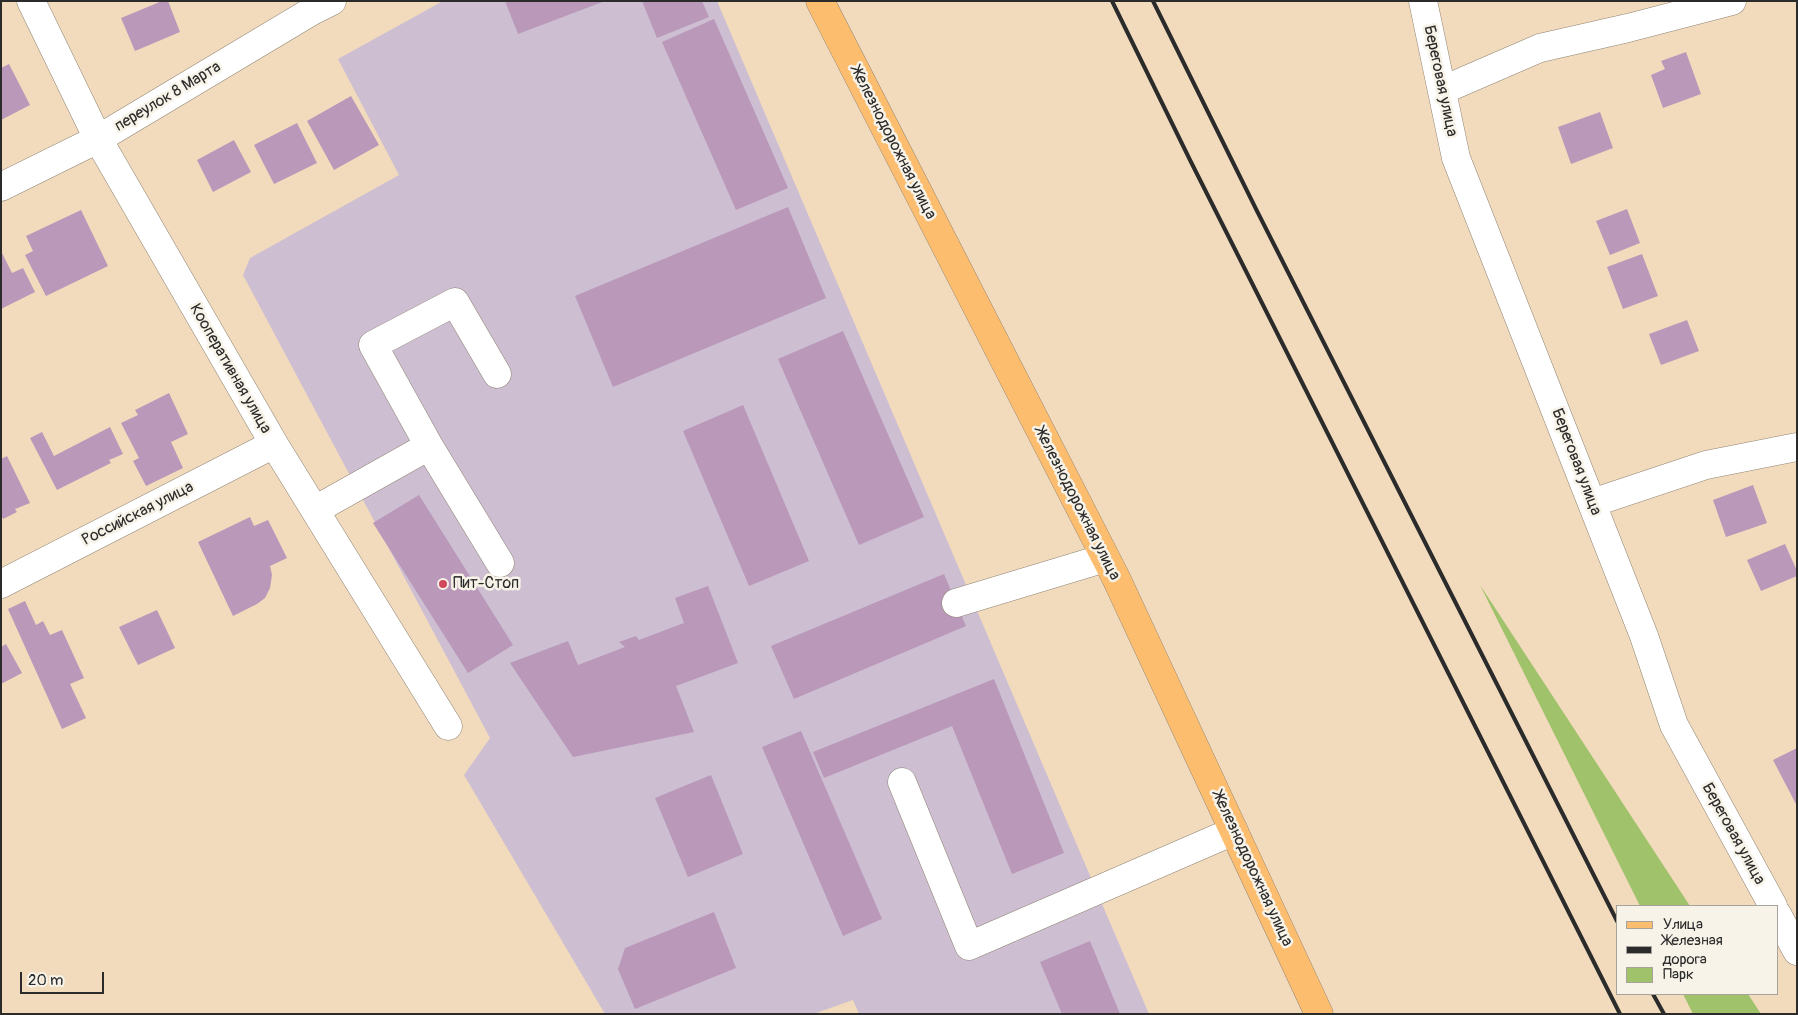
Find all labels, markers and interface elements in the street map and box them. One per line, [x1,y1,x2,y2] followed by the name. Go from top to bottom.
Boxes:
[1419,24,1461,138] street label: Береговая улица
[111,58,225,136] street label: переулок 8 Марта
[846,63,940,223] street label: Железнодорожная улица
[185,301,275,437] street label: Кооперативная улица
[1547,406,1605,518] street label: Береговая улица
[1030,424,1124,584] street label: Железнодорожная улица
[79,478,197,550] street label: Российская улица
[453,574,519,594] place label: Пит-Стоп
[437,578,449,590] marker: Пит-Стоп
[1697,780,1769,888] street label: Береговая улица
[1208,788,1296,950] street label: Железнодорожная улица
[1616,905,1778,995] legend
[1663,915,1703,934] text: Улица
[1662,931,1723,969] text: Железная дорога
[22,962,106,994] scale bar
[1663,965,1694,984] text: Парк
[28,971,63,990] text: 20 m

